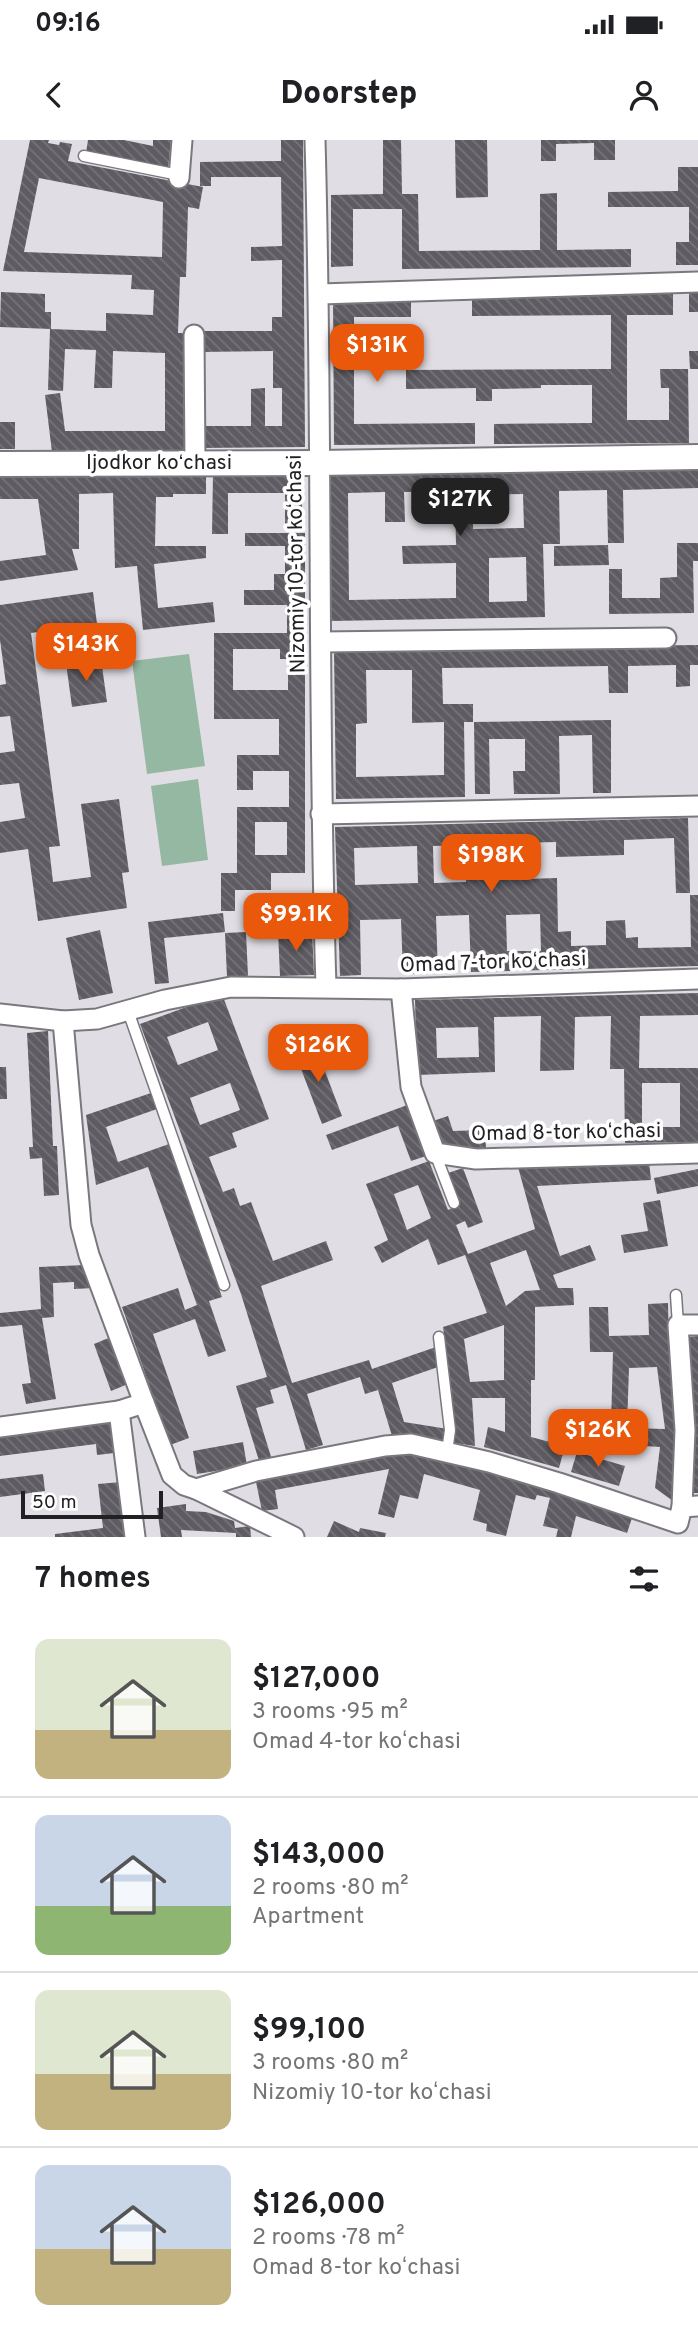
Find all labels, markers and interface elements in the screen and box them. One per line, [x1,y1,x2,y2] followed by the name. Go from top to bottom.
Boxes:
[35,8,101,41] text: 09:16
[281,75,417,115] text: Doorstep
[35,76,73,114] icon: back
[625,76,663,114] icon: person
[328,324,426,384] pin: $131K
[346,332,408,361] text: $131K
[86,450,232,477] street label: Ijodkor koʻchasi
[282,454,312,674] street label: Nizomiy 10-tor koʻchasi
[411,478,509,538] pin: $127K
[427,486,493,515] text: $127K
[37,624,135,683] pin: $143K
[52,631,120,660] text: $143K
[442,834,540,894] pin: $198K
[457,842,525,871] text: $198K
[239,894,353,953] pin: $99.1K
[259,901,333,930] text: $99.1K
[399,946,587,980] street label: Omad 7-tor koʻchasi
[269,1024,367,1084] pin: $126K
[284,1032,352,1061] text: $126K
[471,1118,661,1148] street label: Omad 8-tor koʻchasi
[549,1410,647,1469] pin: $126K
[564,1417,632,1446] text: $126K
[21,1488,163,1520] scale bar
[32,1491,77,1515] text: 50 m
[625,1560,663,1598] icon: filters
[35,1561,151,1598] text: 7 homes
[252,1661,381,1698] text: $127,000
[91,1667,175,1751] icon: home
[252,1698,408,1727] text: 3 rooms · 95 m²
[252,1728,461,1757] text: Omad 4-tor koʻchasi
[252,1837,386,1874] text: $143,000
[91,1843,175,1927] icon: home
[252,1874,409,1903] text: 2 rooms · 80 m²
[252,1903,364,1932] text: Apartment
[252,2012,366,2049] text: $99,100
[91,2018,175,2102] icon: home
[252,2049,408,2078] text: 3 rooms · 80 m²
[252,2079,492,2108] text: Nizomiy 10-tor koʻchasi
[252,2187,386,2224] text: $126,000
[91,2193,175,2277] icon: home
[252,2224,405,2253] text: 2 rooms · 78 m²
[252,2254,460,2283] text: Omad 8-tor koʻchasi

